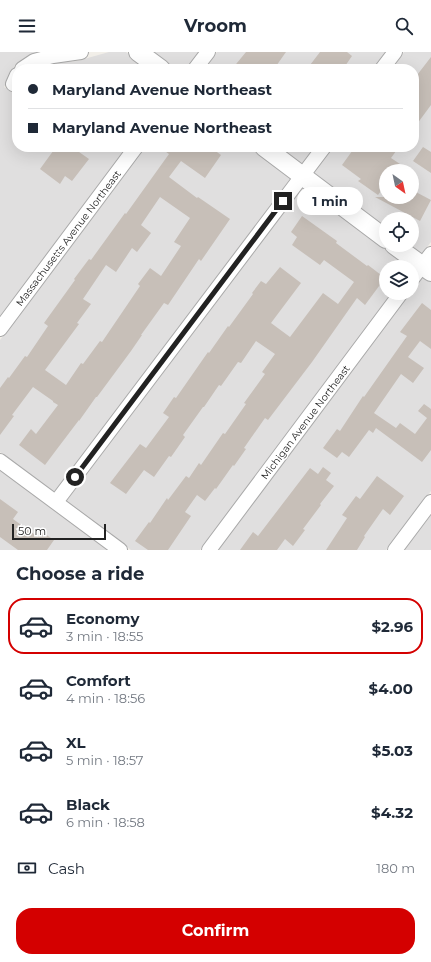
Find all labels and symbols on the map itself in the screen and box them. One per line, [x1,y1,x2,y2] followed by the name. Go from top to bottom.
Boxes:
[379,164,419,204] north arrow
[13,168,124,309] street label: Massachusetts Avenue Northeast
[297,187,363,215] callout: 1 min
[274,192,292,210] route end
[258,363,353,482] street label: Michigan Avenue Northeast
[66,468,84,486] route start
[12,522,106,541] scale bar

